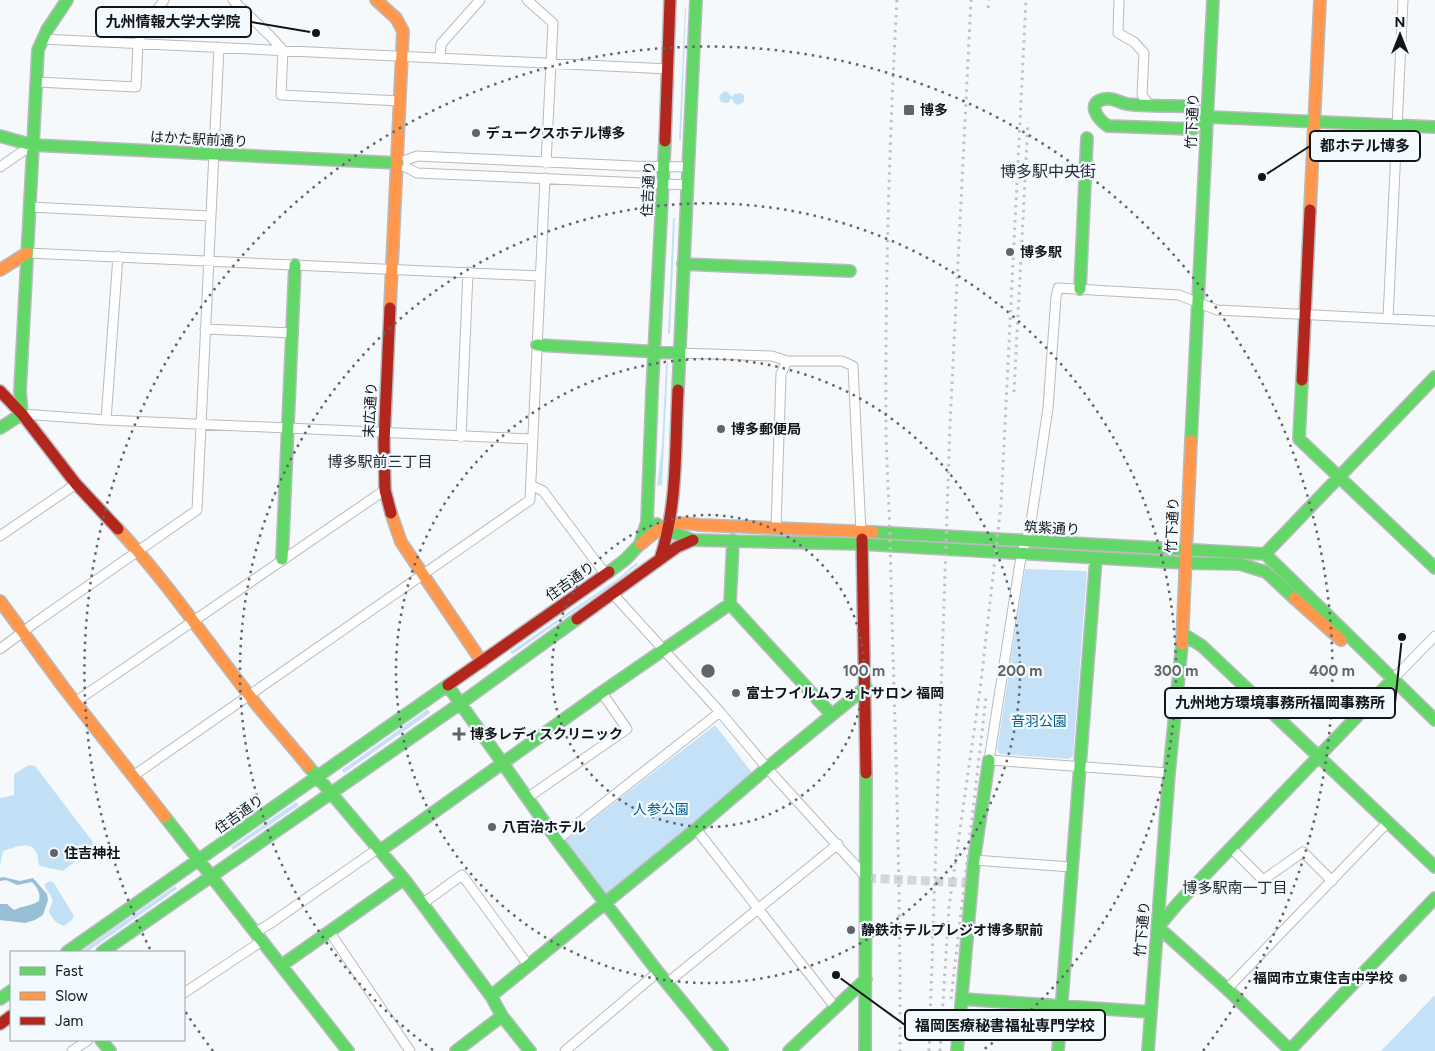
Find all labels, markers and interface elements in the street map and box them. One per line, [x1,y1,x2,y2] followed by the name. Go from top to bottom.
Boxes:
[96,7,251,37] callout: 九州情報大学大学院
[1375,10,1425,60] north arrow
[105,13,241,31] text: 九州情報大学大学院
[1395,14,1405,31] text: N
[1183,93,1202,149] street label: 竹下通り
[920,102,948,119] place label: 博多
[902,103,916,117] marker: 博多
[486,125,626,142] place label: デュークスホテル博多
[470,127,482,139] marker: デュークスホテル博多
[150,128,248,151] street label: はかた駅前通り
[1310,131,1420,161] callout: 都ホテル博多
[1320,137,1410,155] text: 都ホテル博多
[639,161,658,217] street label: 住吉通り
[1000,162,1096,181] district label: 博多駅中央街
[1020,244,1062,261] place label: 博多駅
[1004,246,1016,258] marker: 博多駅
[361,382,380,438] street label: 末広通り
[731,421,801,438] place label: 博多郵便局
[715,423,727,435] marker: 博多郵便局
[327,453,433,471] district label: 博多駅前三丁目
[1163,497,1182,553] street label: 竹下通り
[1024,519,1080,538] street label: 筑紫通り
[542,558,598,604] street label: 住吉通り
[699,662,717,680] centre of rings
[843,662,885,680] text: 100 m
[998,662,1042,680] text: 200 m
[1154,662,1198,680] text: 300 m
[1309,662,1355,680] text: 400 m
[746,685,944,702] place label: 富士フイルムフォトサロン 福岡
[730,687,742,699] marker: 富士フイルムフォトサロン 福岡
[1165,688,1395,718] callout: 九州地方環境事務所福岡事務所
[1175,694,1385,712] text: 九州地方環境事務所福岡事務所
[1011,713,1067,730] park label: 音羽公園
[470,726,623,743] place label: 博多レディスクリニック
[452,727,466,741] marker: 博多レディスクリニック
[211,791,267,837] street label: 住吉通り
[633,801,689,818] park label: 人参公園
[502,819,586,836] place label: 八百治ホテル
[486,821,498,833] marker: 八百治ホテル
[64,845,120,862] place label: 住吉神社
[48,847,60,859] marker: 住吉神社
[1182,879,1288,897] district label: 博多駅南一丁目
[1132,900,1153,958] street label: 竹下通り
[861,922,1043,939] place label: 静鉄ホテルプレジオ博多駅前
[845,924,857,936] marker: 静鉄ホテルプレジオ博多駅前
[10,951,185,1041] legend
[55,962,84,980] text: Fast
[1253,970,1393,987] place label: 福岡市立東住吉中学校
[1397,972,1409,984] marker: 福岡市立東住吉中学校
[55,987,88,1005] text: Slow
[905,1010,1105,1040] callout: 福岡医療秘書福祉専門学校
[55,1012,83,1030] text: Jam
[914,1017,1095,1035] text: 福岡医療秘書福祉専門学校

